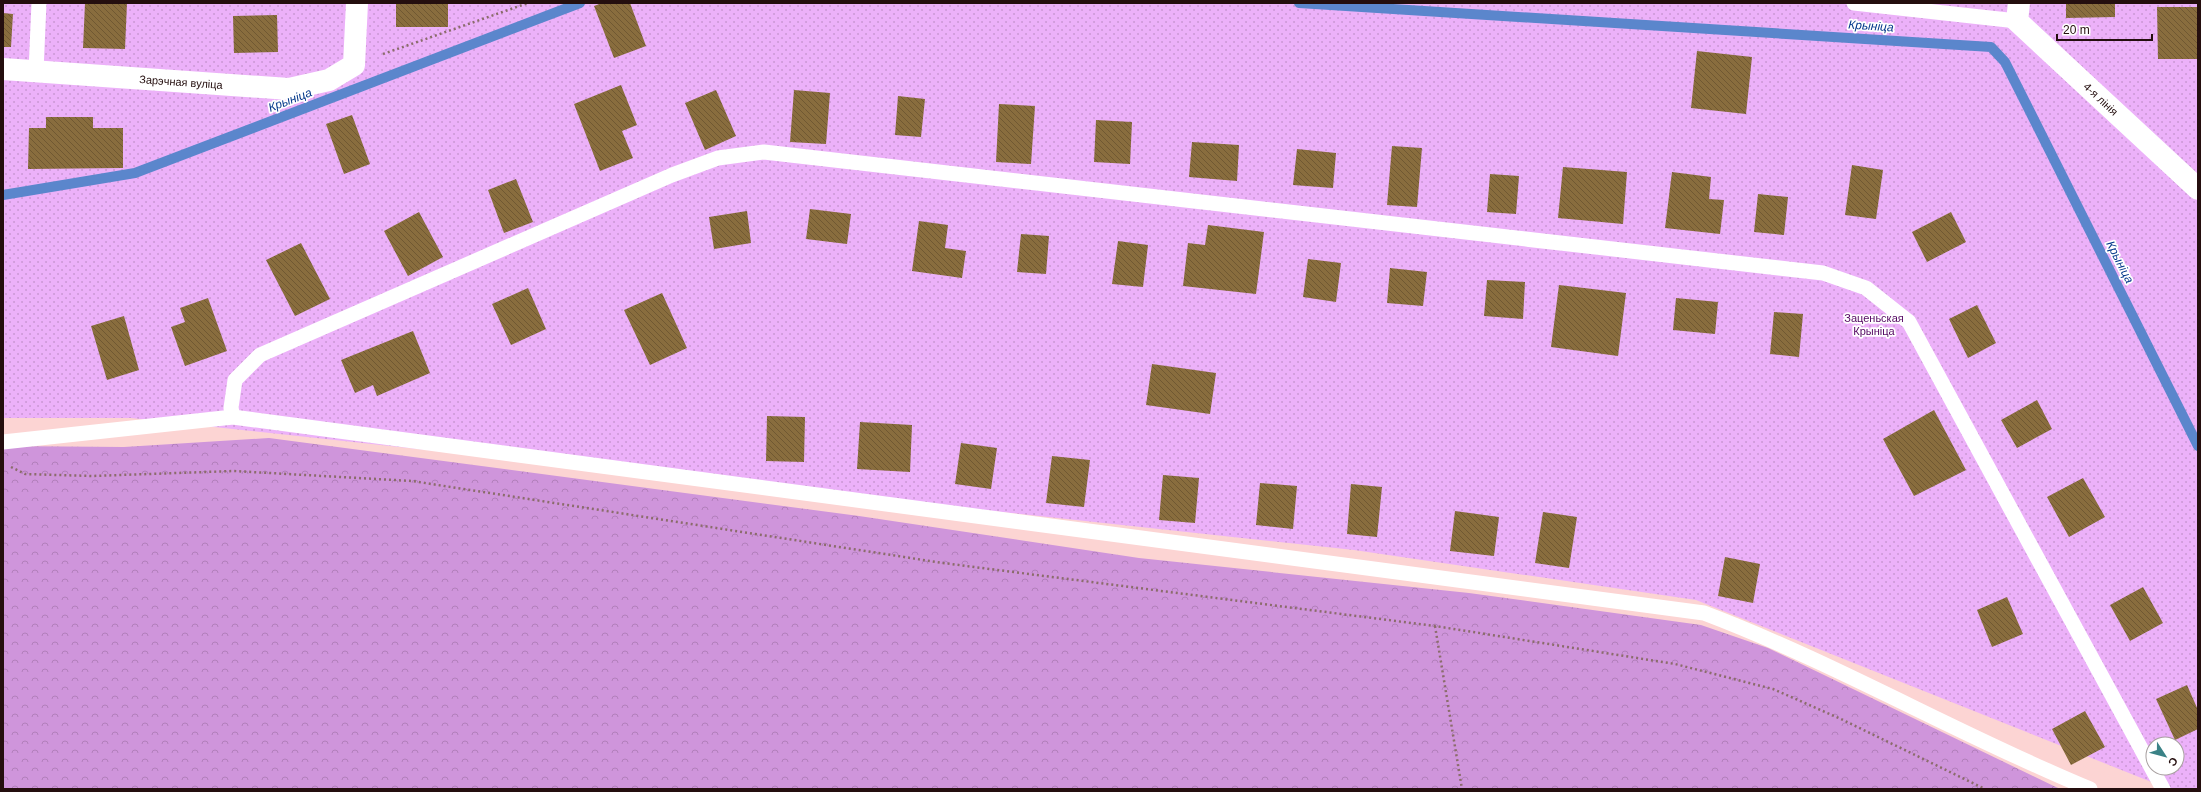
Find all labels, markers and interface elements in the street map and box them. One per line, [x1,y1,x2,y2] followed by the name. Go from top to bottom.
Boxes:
[2057,16,2152,42] scale bar
[1848,17,1895,35] water label: Крыніца
[2063,23,2090,37] text: 20 m
[139,73,224,91] street label: Зарэчная вуліца
[2081,80,2121,118] street label: 4-я лінія
[266,85,314,115] water label: Крыніца
[2103,239,2137,286] water label: Крыніца
[1844,312,1904,337] park label: Заценьская Крыніца
[2145,736,2185,776] north arrow
[2166,755,2180,769] text: С

